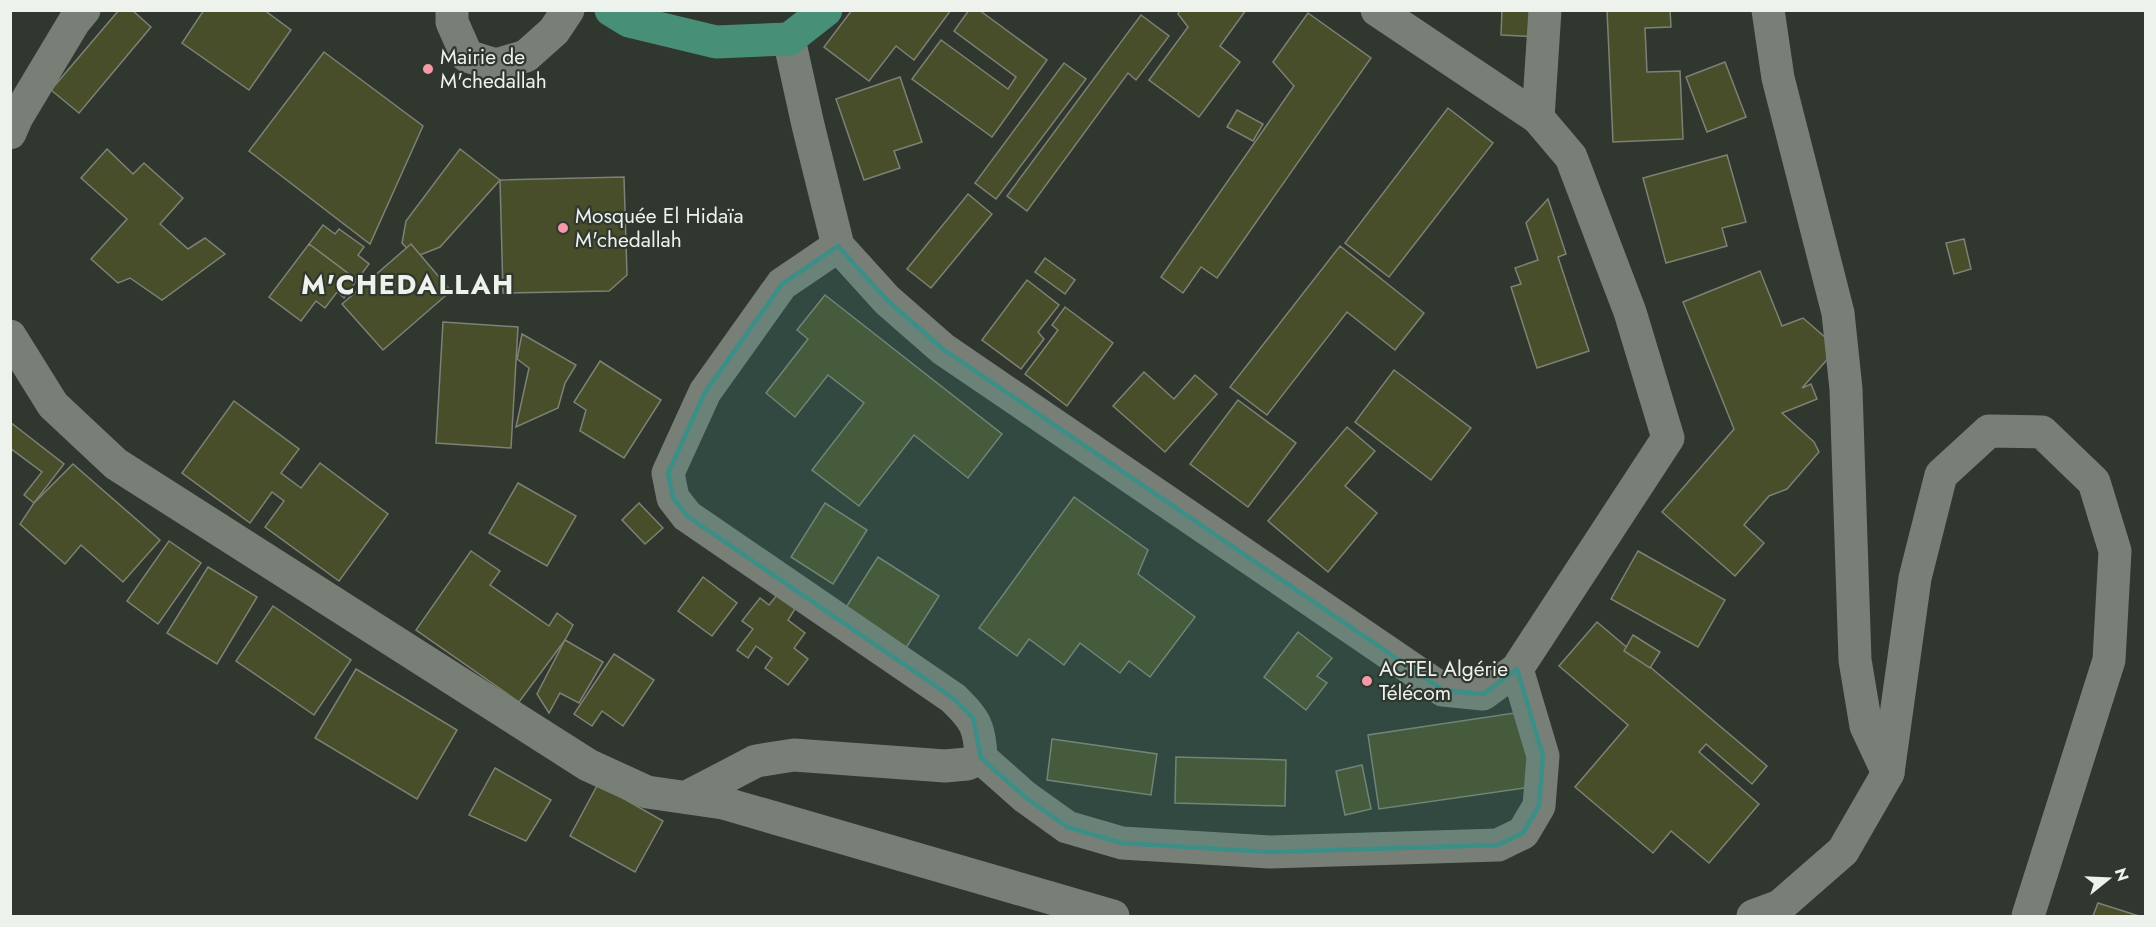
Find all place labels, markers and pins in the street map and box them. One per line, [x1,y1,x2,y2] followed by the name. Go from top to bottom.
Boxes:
[440,42,547,96] place label: Mairie de M'chedallah
[421,62,435,76] marker: Mairie de M'chedallah
[575,201,744,255] place label: Mosquée El Hidaïa M'chedallah
[556,221,570,235] marker: Mosquée El Hidaïa M'chedallah
[1379,654,1508,708] place label: ACTEL Algérie Télécom
[1360,674,1374,688] marker: ACTEL Algérie Télécom

